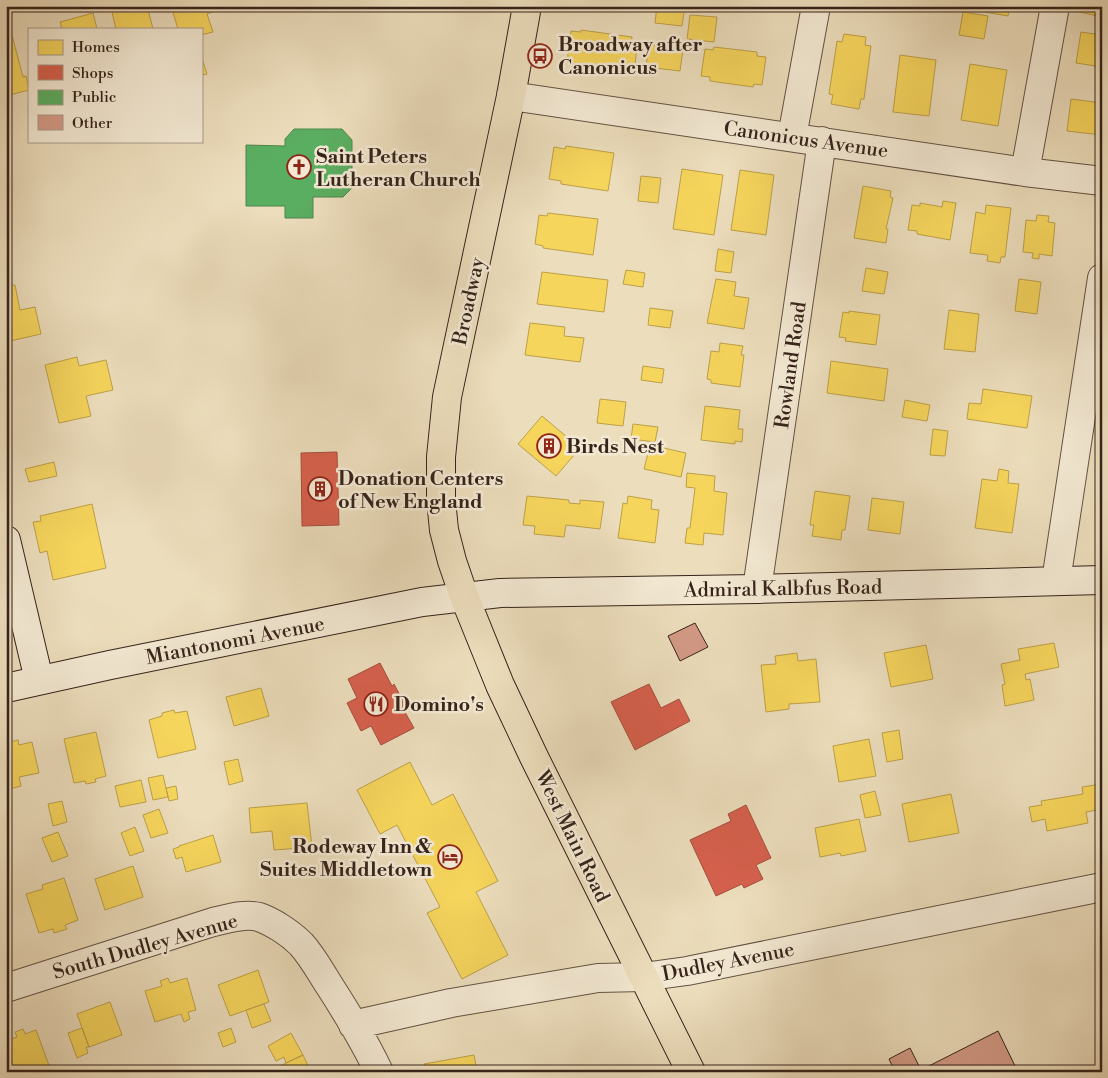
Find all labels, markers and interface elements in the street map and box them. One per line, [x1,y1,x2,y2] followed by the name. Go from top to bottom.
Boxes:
[28,28,202,142] legend
[558,33,703,81] place label: Broadway after Canonicus
[72,38,120,57] text: Homes
[527,43,553,69] bus stop icon: Broadway after Canonicus
[72,64,113,83] text: Shops
[72,88,116,107] text: Public
[72,114,113,133] text: Other
[722,117,890,164] street label: Canonicus Avenue
[316,145,481,193] place label: Saint Peters Lutheran Church
[286,154,312,180] church icon: Saint Peters Lutheran Church
[448,255,491,348] street label: Broadway
[770,299,813,430] street label: Rowland Road
[536,433,562,459] building icon: Birds Nest
[566,435,665,460] place label: Birds Nest
[338,467,503,515] place label: Donation Centers of New England
[307,476,333,502] building icon: Donation Centers of New England
[683,575,883,604] street label: Admiral Kalbfus Road
[144,612,327,671] street label: Miantonomi Avenue
[363,691,389,717] restaurant icon: Domino's
[394,693,484,718] place label: Domino's
[528,766,615,907] street label: West Main Road
[260,835,433,883] place label: Rodeway Inn & Suites Middletown
[437,844,463,870] hotel icon: Rodeway Inn & Suites Middletown
[50,909,241,986] street label: South Dudley Avenue
[660,937,796,988] street label: Dudley Avenue

